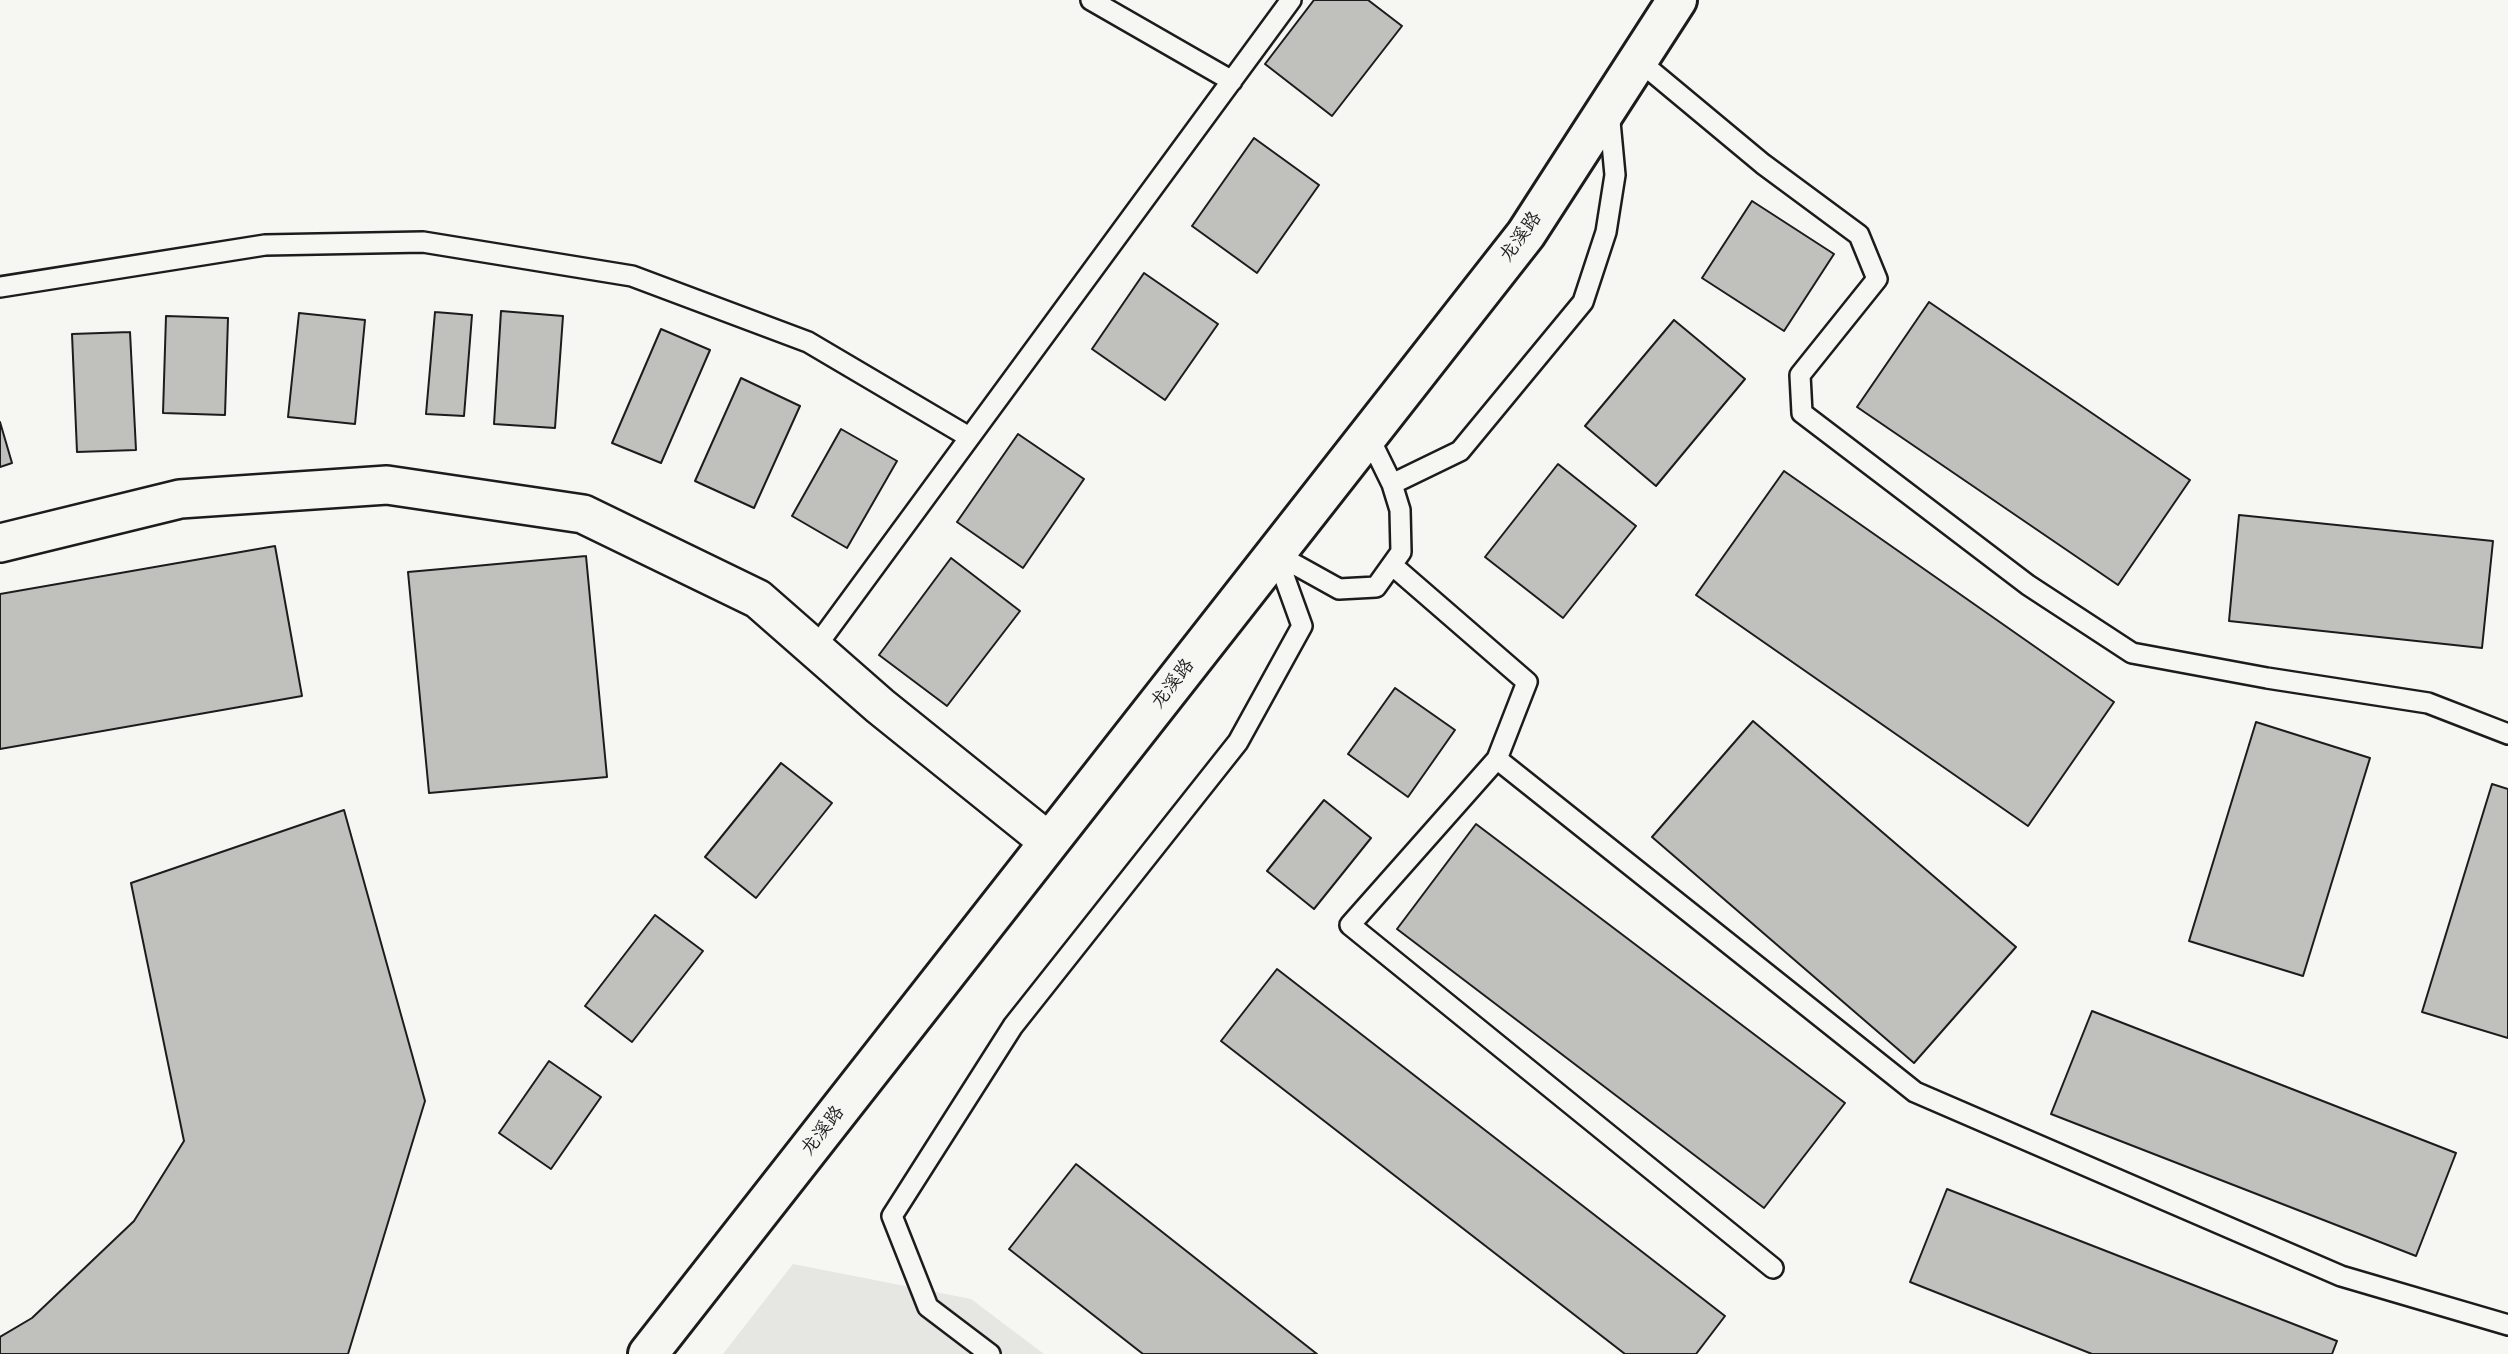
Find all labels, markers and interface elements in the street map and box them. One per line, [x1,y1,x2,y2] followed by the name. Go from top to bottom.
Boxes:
[1495,207,1547,267] street label: 龙溪路
[1146,655,1200,713] street label: 龙溪路
[796,1102,850,1160] street label: 龙溪路

